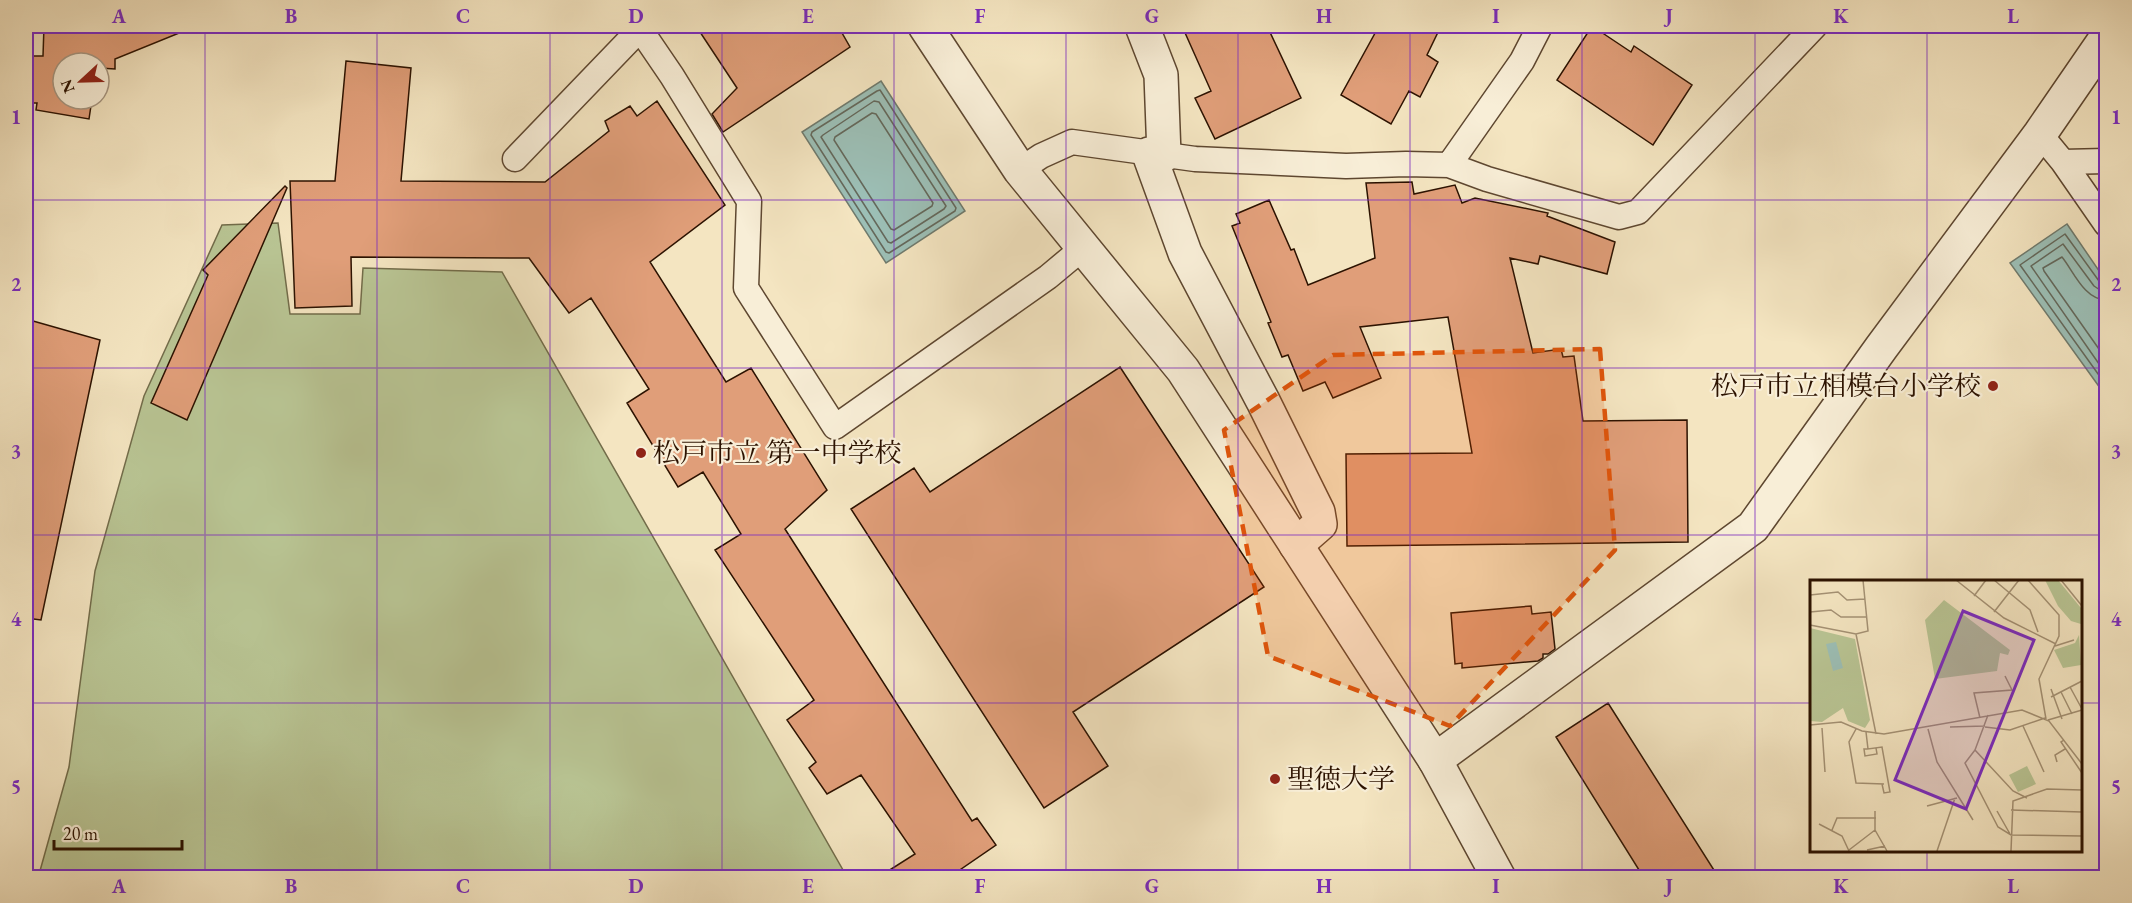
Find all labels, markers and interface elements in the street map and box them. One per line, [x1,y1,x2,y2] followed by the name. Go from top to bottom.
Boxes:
[111,3,127,29] text: A
[285,3,297,29] text: B
[456,3,470,29] text: C
[628,3,644,29] text: D
[802,3,814,29] text: E
[975,3,986,29] text: F
[1145,3,1159,29] text: G
[1316,3,1332,29] text: H
[1492,3,1500,29] text: I
[1663,3,1673,29] text: J
[1833,3,1849,29] text: K
[2007,3,2019,29] text: L
[51,51,111,111] north arrow
[55,76,80,96] text: N
[11,104,21,130] text: 1
[2111,104,2121,130] text: 1
[11,271,22,297] text: 2
[2111,271,2122,297] text: 2
[1711,368,1981,403] place label: 松戸市立相模台小学校
[1986,379,2000,393] marker: 松戸市立相模台小学校
[653,435,901,470] place label: 松戸市立 第一中学校
[11,438,21,464] text: 3
[2111,438,2121,464] text: 3
[634,446,648,460] marker: 松戸市立 第一中学校
[1810,580,2081,852] inset map
[11,606,22,632] text: 4
[2111,606,2122,632] text: 4
[1287,761,1395,796] place label: 聖徳大学
[1268,772,1282,786] marker: 聖徳大学
[11,773,21,799] text: 5
[2111,773,2121,799] text: 5
[54,813,182,851] scale bar
[63,822,98,845] text: 20 m
[111,873,127,899] text: A
[285,873,297,899] text: B
[456,873,470,899] text: C
[628,873,644,899] text: D
[802,873,814,899] text: E
[975,873,986,899] text: F
[1145,873,1159,899] text: G
[1316,873,1332,899] text: H
[1492,873,1500,899] text: I
[1663,873,1673,899] text: J
[1833,873,1849,899] text: K
[2007,873,2019,899] text: L

